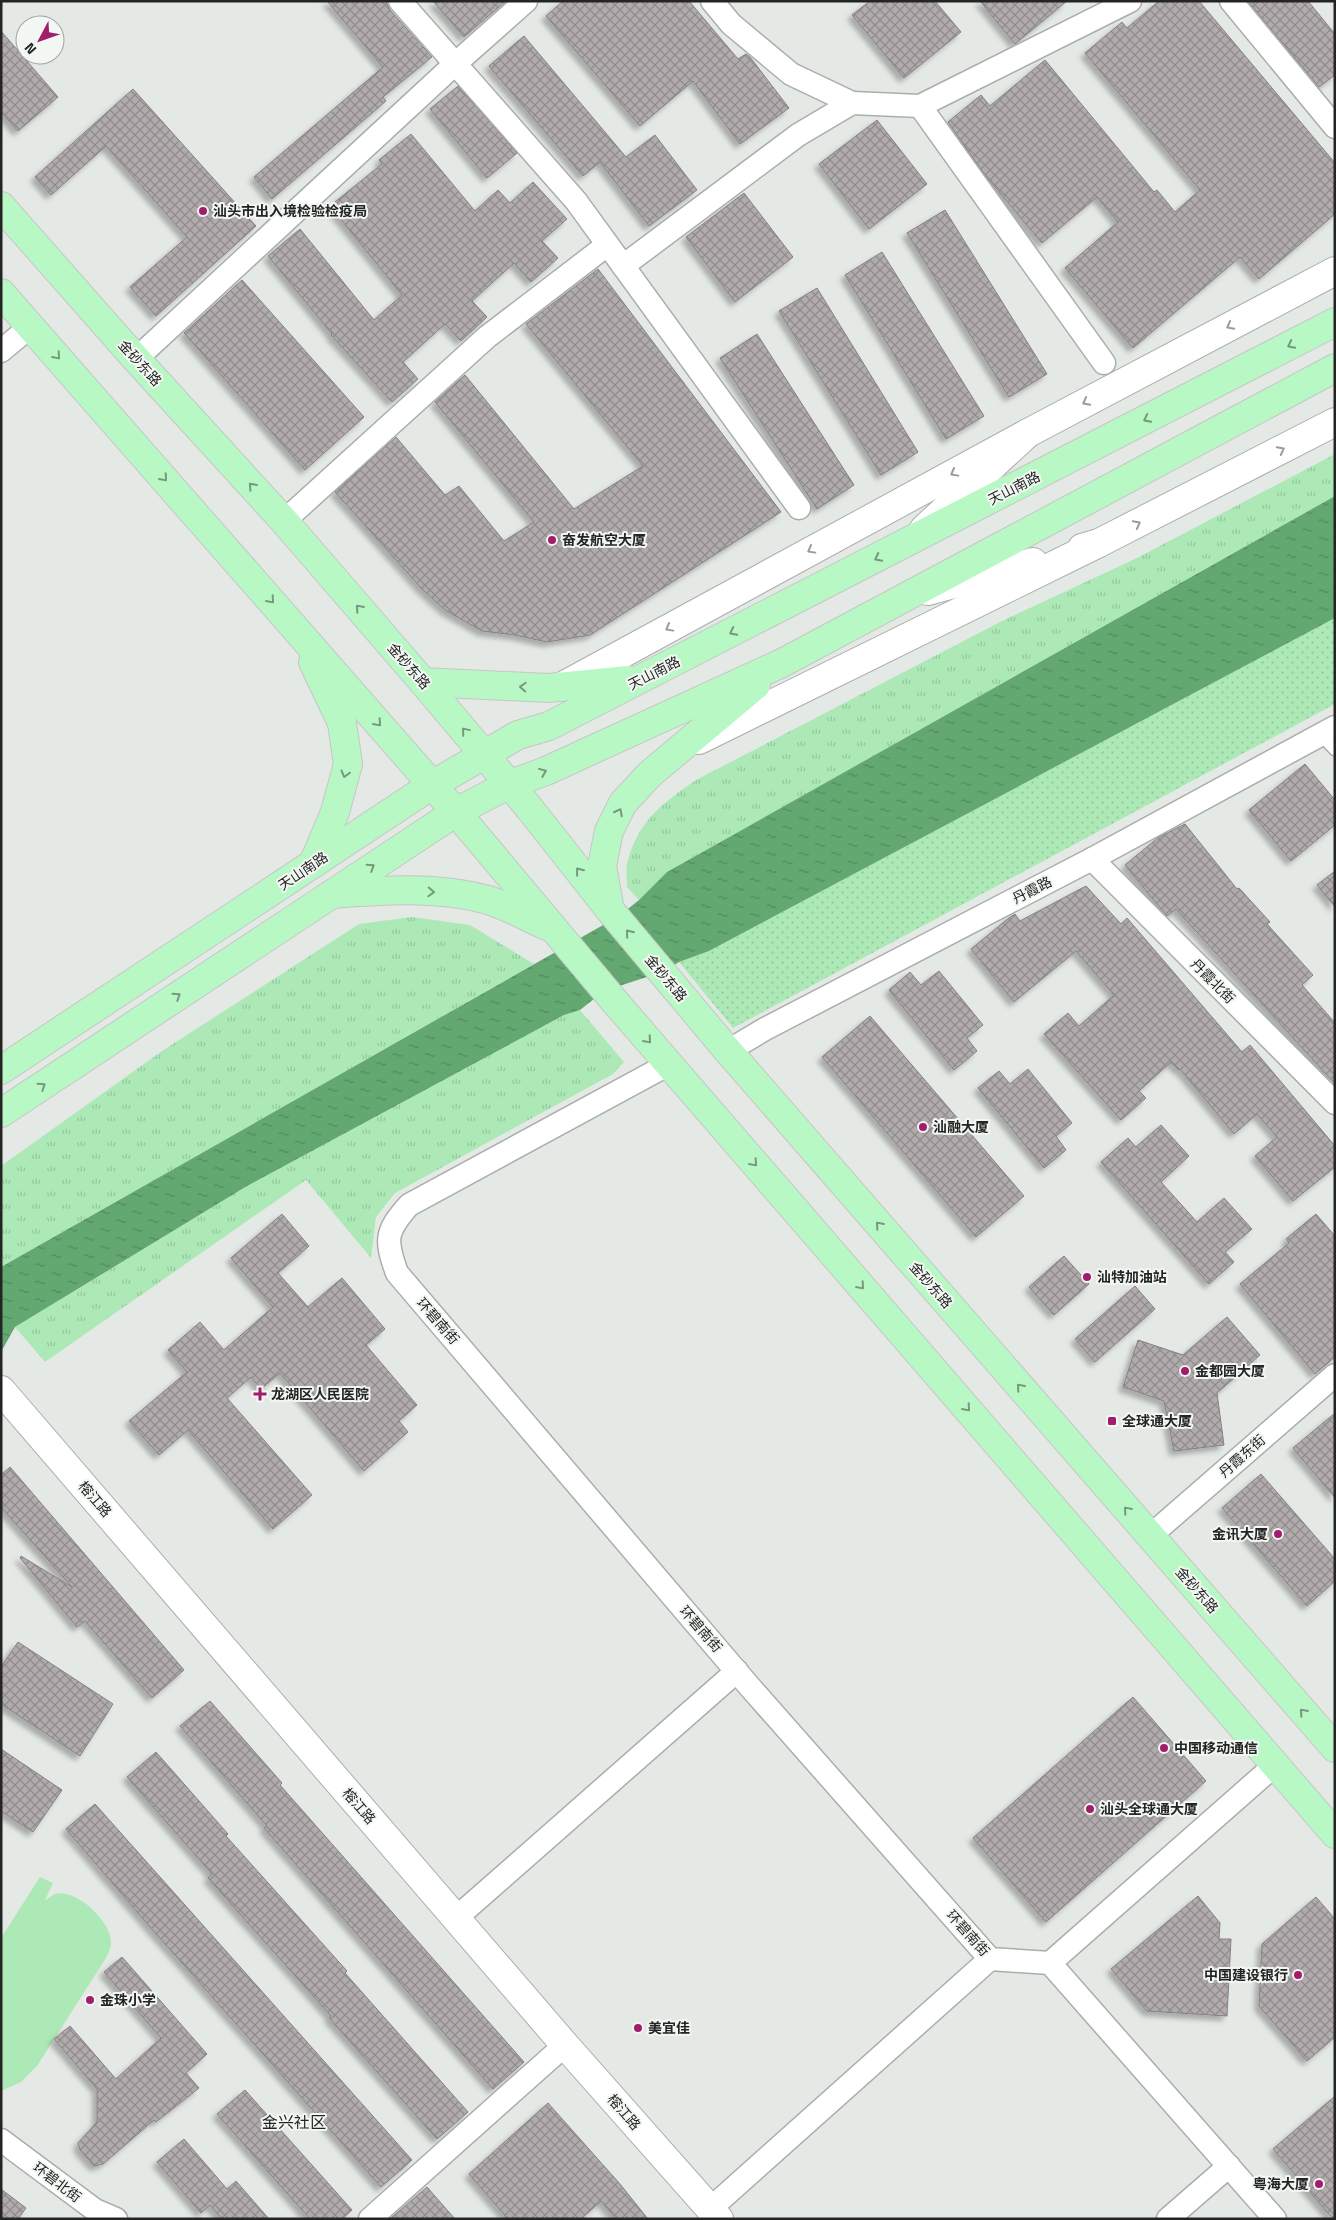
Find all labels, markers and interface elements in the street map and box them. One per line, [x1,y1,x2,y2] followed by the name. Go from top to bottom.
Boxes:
[15,15,65,65] north arrow
[19,38,41,59] text: N
[213,200,367,221] place label: 汕头市出入境检验检疫局
[197,205,209,217] marker: 汕头市出入境检验检疫局
[1226,320,1235,330] one-way arrow
[114,335,167,390] street label: 金砂东路
[1288,339,1297,349] one-way arrow
[51,350,59,359] one-way arrow
[1082,396,1091,406] one-way arrow
[1143,413,1152,423] one-way arrow
[1276,446,1285,456] one-way arrow
[984,465,1043,510] street label: 天山南路
[951,467,960,477] one-way arrow
[158,472,167,481] one-way arrow
[249,483,258,492] one-way arrow
[1131,520,1140,530] one-way arrow
[562,529,646,550] place label: 奋发航空大厦
[546,534,558,546] marker: 奋发航空大厦
[808,544,817,554] one-way arrow
[874,552,883,562] one-way arrow
[265,595,274,604] one-way arrow
[356,605,365,614] one-way arrow
[665,622,674,632] one-way arrow
[730,626,739,636] one-way arrow
[383,638,436,694] street label: 金砂东路
[624,650,683,695] street label: 天山南路
[519,681,527,692] one-way arrow
[372,717,381,726] one-way arrow
[462,728,471,737] one-way arrow
[538,767,547,778] one-way arrow
[340,770,351,779] one-way arrow
[613,808,623,817] one-way arrow
[274,846,332,895] street label: 天山南路
[366,864,375,874] one-way arrow
[577,868,585,877] one-way arrow
[1008,871,1055,908] street label: 丹霞路
[428,886,436,897] one-way arrow
[626,930,635,939] one-way arrow
[640,949,692,1006] street label: 金砂东路
[1186,953,1241,1008] street label: 丹霞北街
[172,993,181,1002] one-way arrow
[642,1034,651,1043] one-way arrow
[36,1083,46,1092] one-way arrow
[933,1116,989,1137] place label: 汕融大厦
[917,1121,929,1133] marker: 汕融大厦
[748,1157,757,1166] one-way arrow
[876,1222,885,1231] one-way arrow
[905,1257,958,1313] street label: 金砂东路
[1097,1266,1167,1287] place label: 汕特加油站
[1081,1271,1093,1283] marker: 汕特加油站
[855,1280,864,1289] one-way arrow
[412,1293,465,1349] street label: 环碧南街
[1195,1360,1265,1381] place label: 金都园大厦
[1179,1365,1191,1377] marker: 金都园大厦
[271,1383,369,1404] place label: 龙湖区人民医院
[1017,1384,1026,1393] one-way arrow
[253,1387,267,1401] marker: 龙湖区人民医院
[961,1403,970,1412] one-way arrow
[1122,1410,1192,1431] place label: 全球通大厦
[1106,1415,1118,1427] marker: 全球通大厦
[1214,1429,1270,1482] street label: 丹霞东街
[74,1476,117,1521] street label: 榕江路
[1124,1507,1133,1516] one-way arrow
[1212,1523,1268,1544] place label: 金讯大厦
[1272,1528,1284,1540] marker: 金讯大厦
[1171,1562,1224,1618] street label: 金砂东路
[675,1601,728,1657] street label: 环碧南街
[1299,1708,1308,1717] one-way arrow
[1174,1737,1258,1758] place label: 中国移动通信
[1158,1742,1170,1754] marker: 中国移动通信
[338,1783,381,1828] street label: 榕江路
[1100,1798,1198,1819] place label: 汕头全球通大厦
[1084,1803,1096,1815] marker: 汕头全球通大厦
[942,1905,995,1960] street label: 环碧南街
[1204,1964,1288,1985] place label: 中国建设银行
[1292,1969,1304,1981] marker: 中国建设银行
[100,1989,156,2010] place label: 金珠小学
[84,1994,96,2006] marker: 金珠小学
[648,2017,690,2038] place label: 美宜佳
[632,2022,644,2034] marker: 美宜佳
[603,2089,646,2134] street label: 榕江路
[262,2110,326,2134] district label: 金兴社区
[29,2156,86,2207] street label: 环碧北街
[1253,2173,1309,2194] place label: 粤海大厦
[1313,2178,1325,2190] marker: 粤海大厦

